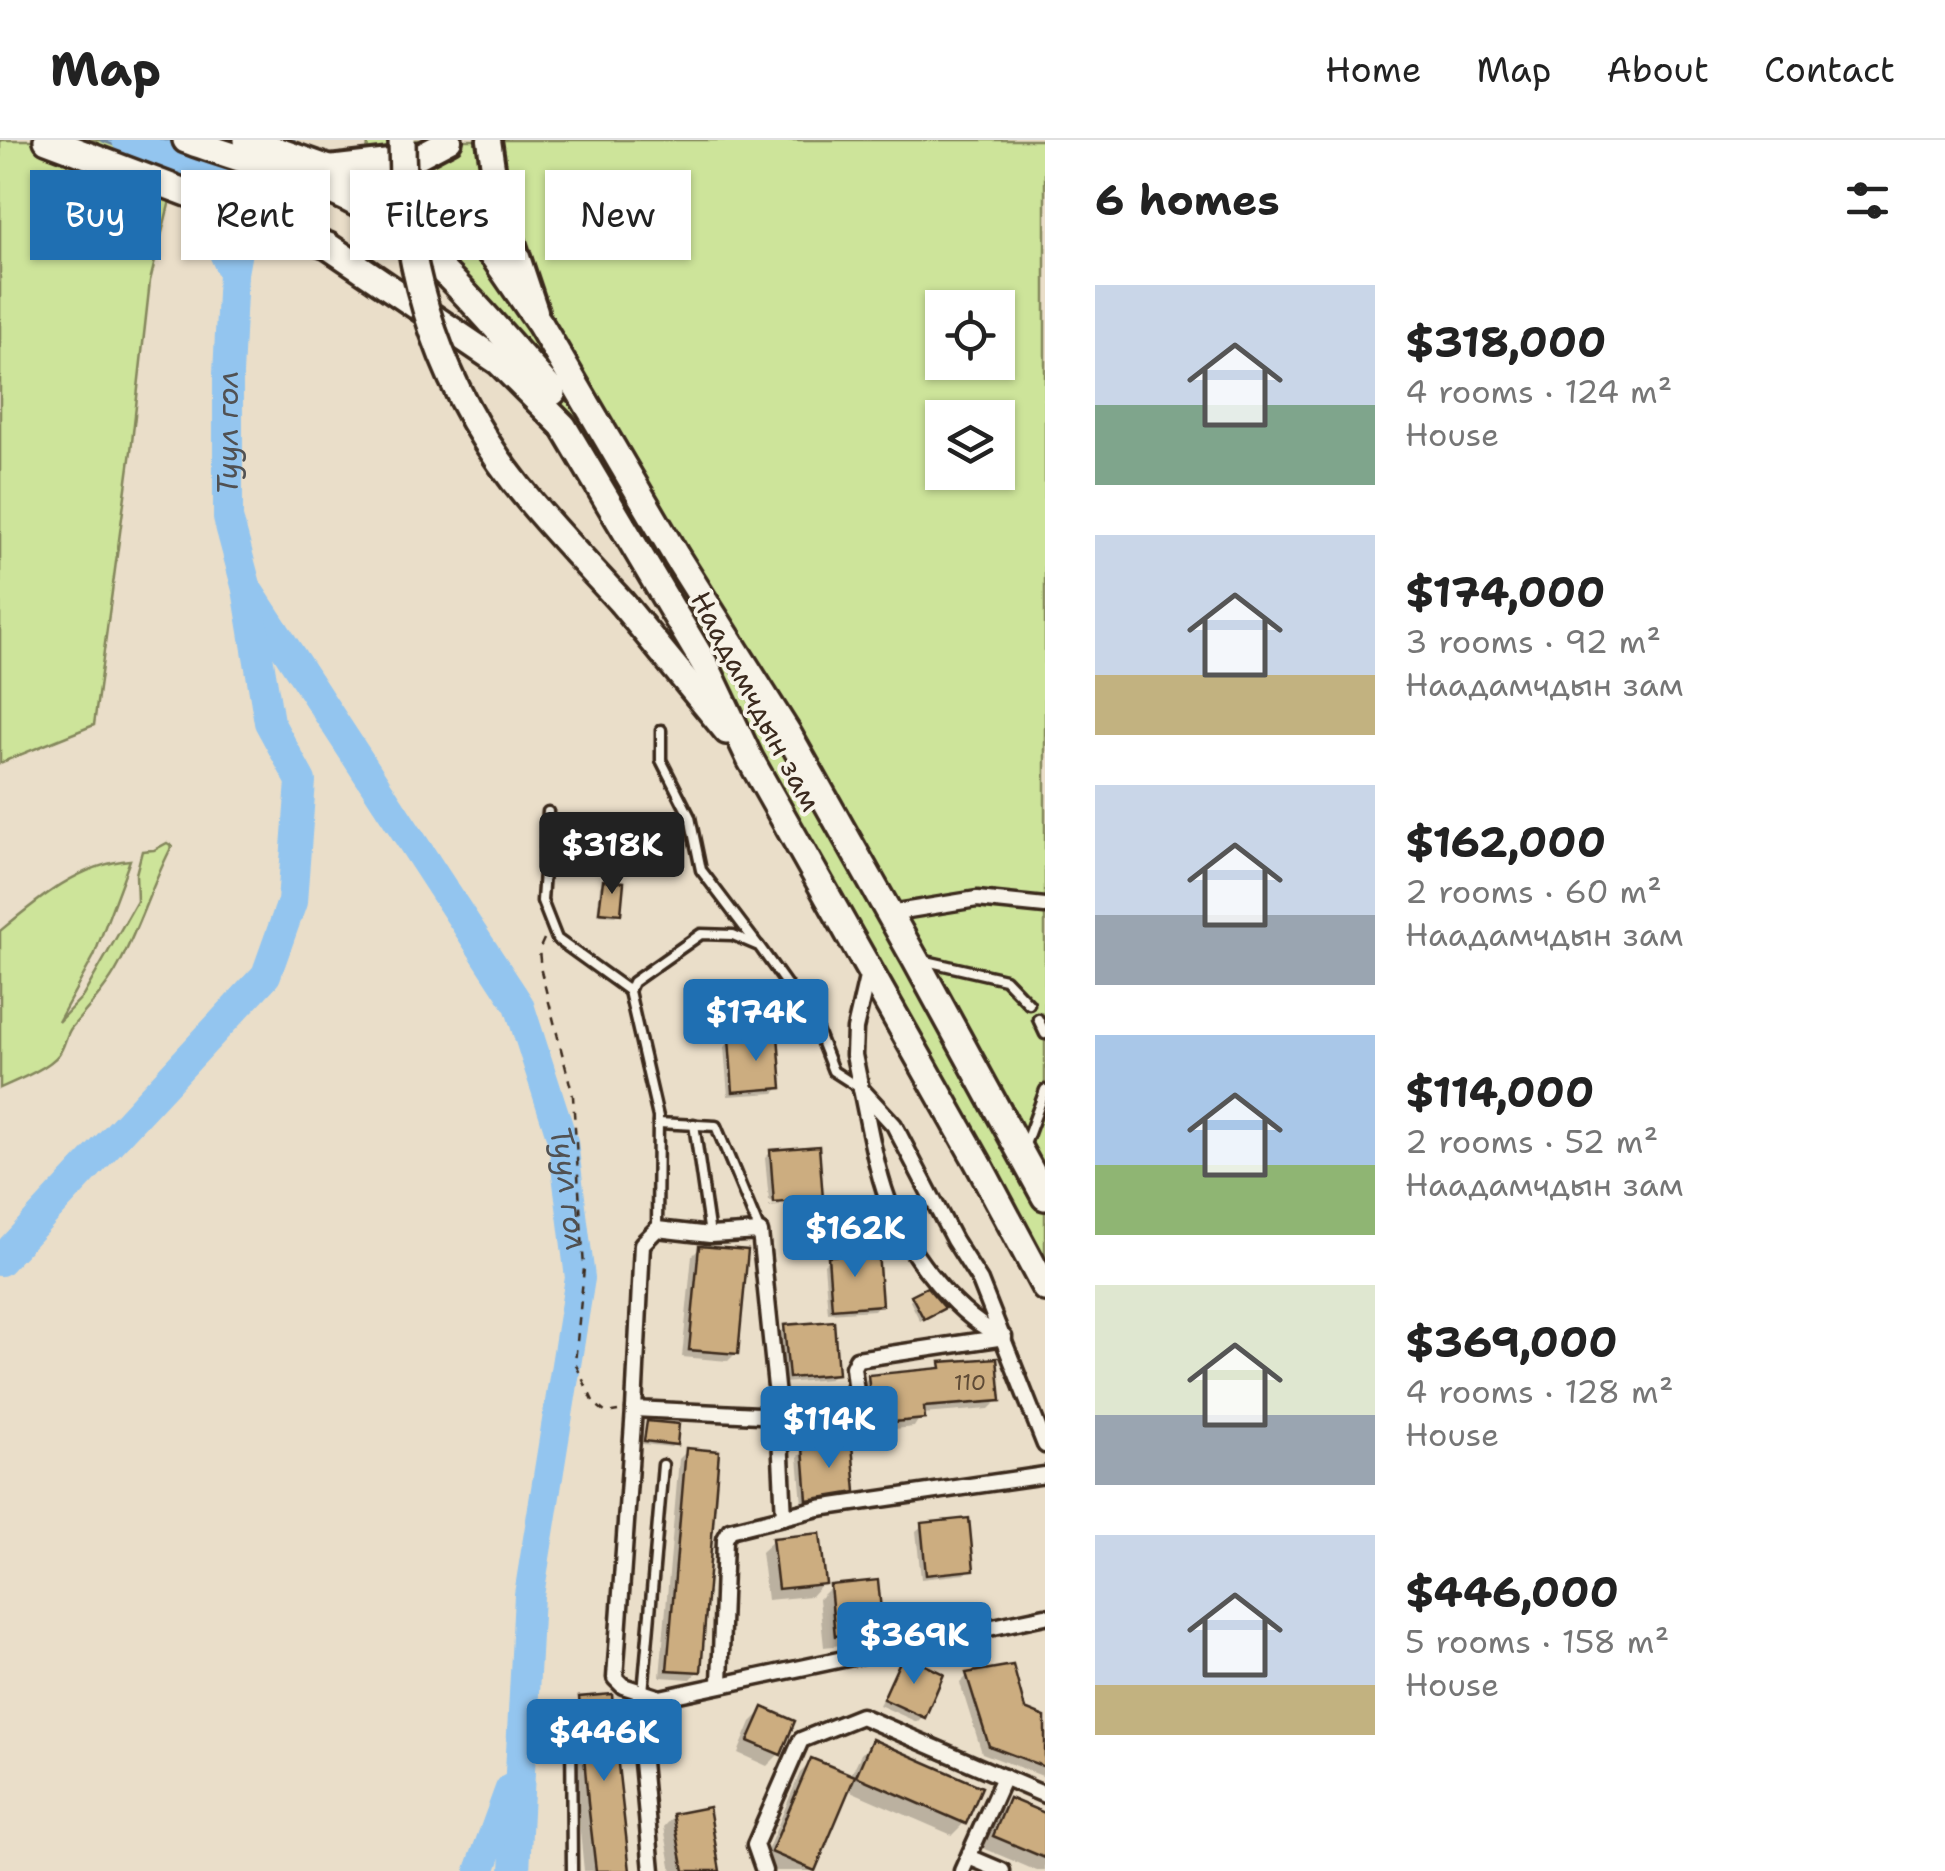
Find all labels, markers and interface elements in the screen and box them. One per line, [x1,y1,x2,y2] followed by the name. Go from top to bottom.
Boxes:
[50,37,161,101] text: Map
[1325,46,1421,93] text: Home
[1476,46,1551,93] text: Map
[1606,46,1709,93] text: About
[1764,46,1895,93] text: Contact
[30,170,161,260] chip: Buy
[181,170,330,260] chip: Rent
[350,170,525,260] chip: Filters
[545,170,691,260] chip: New
[1095,172,1280,228] text: 6 homes
[1840,173,1895,228] icon: filters
[925,290,1015,490] map controls
[925,290,1015,380] button: locate
[1405,314,1606,370] text: $318,000
[1175,325,1295,445] icon: home
[1405,370,1672,413] text: 4 rooms · 124 m²
[207,371,248,495] water label: Туул гол
[925,400,1015,490] button: layers
[1405,413,1499,456] text: House
[1405,564,1606,620] text: $174,000
[1175,575,1295,695] icon: home
[682,584,830,818] street label: Наадамчдын зам
[1405,620,1661,663] text: 3 rooms · 92 m²
[1405,663,1684,706] text: Наадамчдын зам
[542,812,682,897] pin: $318K
[1405,814,1606,870] text: $162,000
[561,823,663,866] text: $318K
[1175,825,1295,945] icon: home
[1405,870,1662,913] text: 2 rooms · 60 m²
[1405,913,1684,956] text: Наадамчдын зам
[686,979,826,1064] pin: $174K
[705,990,807,1033] text: $174K
[1405,1064,1594,1120] text: $114,000
[1175,1075,1295,1195] icon: home
[1405,1120,1658,1163] text: 2 rooms · 52 m²
[539,1121,597,1253] water label: Туул гол
[1405,1163,1684,1206] text: Наадамчдын зам
[785,1195,925,1280] pin: $162K
[805,1206,905,1249] text: $162K
[1405,1314,1618,1370] text: $369,000
[1175,1325,1295,1445] icon: home
[954,1368,986,1397] house number: 110
[1405,1370,1673,1413] text: 4 rooms · 128 m²
[759,1386,899,1471] pin: $114K
[783,1397,875,1440] text: $114K
[1405,1413,1499,1456] text: House
[1405,1564,1619,1620] text: $446,000
[1175,1575,1295,1695] icon: home
[844,1602,984,1687] pin: $369K
[859,1613,969,1656] text: $369K
[1405,1620,1669,1663] text: 5 rooms · 158 m²
[1405,1663,1499,1706] text: House
[534,1699,674,1784] pin: $446K
[549,1710,659,1753] text: $446K

